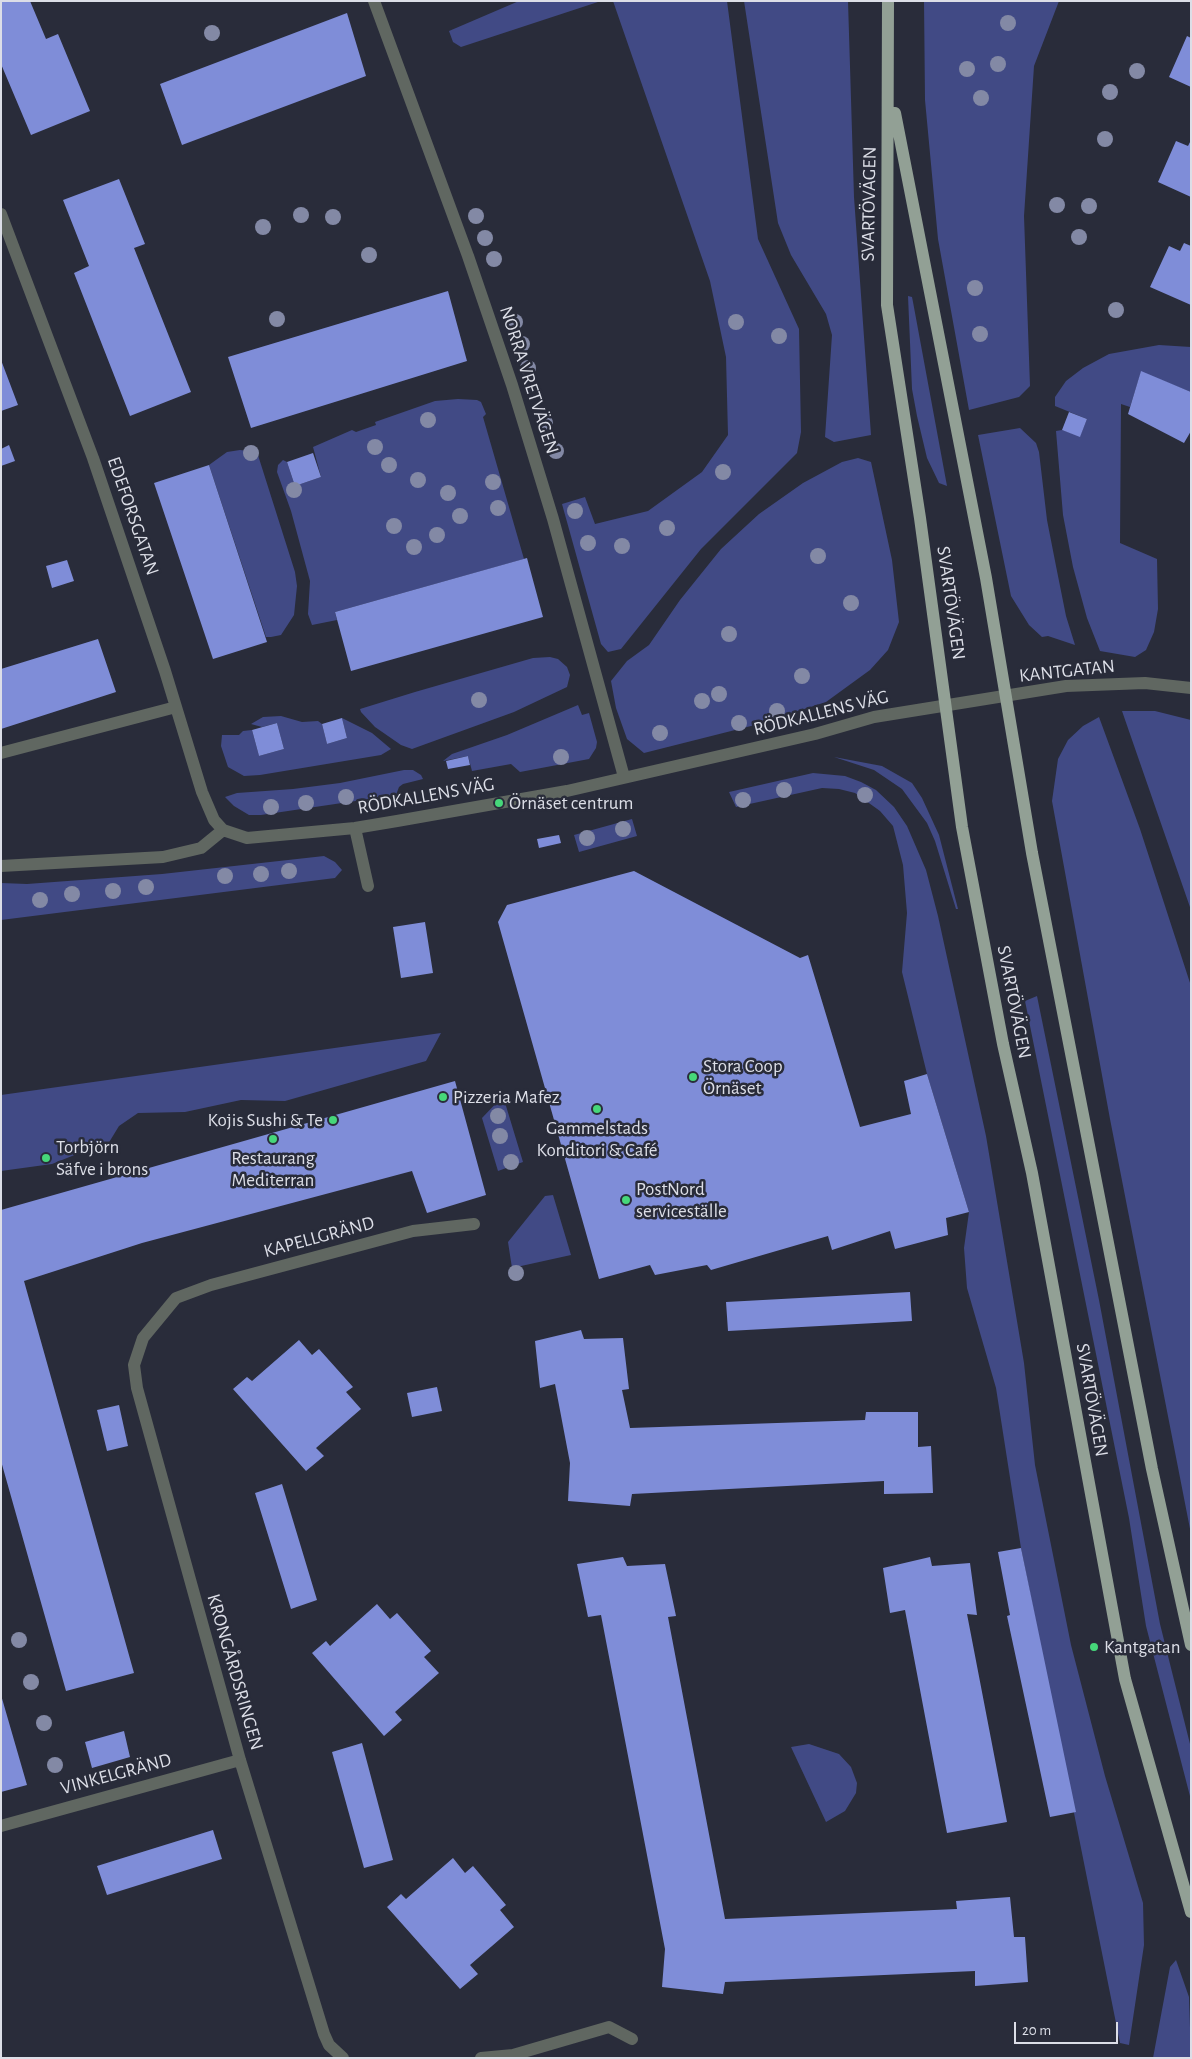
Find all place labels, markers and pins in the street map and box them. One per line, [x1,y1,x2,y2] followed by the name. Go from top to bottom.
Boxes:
[509,792,634,814] place label: Örnäset centrum
[493,797,505,809] marker: Örnäset centrum
[703,1055,783,1099] place label: Stora Coop Örnäset
[687,1071,699,1083] marker: Stora Coop Örnäset
[453,1086,560,1108] place label: Pizzeria Mafez
[437,1091,449,1103] marker: Pizzeria Mafez
[591,1103,603,1115] marker: Gammelstads Konditori & Café
[207,1109,323,1131] place label: Kojis Sushi & Te
[327,1114,339,1126] marker: Kojis Sushi & Te
[536,1117,658,1161] place label: Gammelstads Konditori & Café
[267,1133,279,1145] marker: Restaurang Mediterran
[56,1136,148,1180] place label: Torbjörn Säfve i brons
[231,1147,315,1191] place label: Restaurang Mediterran
[40,1152,52,1164] marker: Torbjörn Säfve i brons
[636,1178,727,1222] place label: PostNord serviceställe
[620,1194,632,1206] marker: PostNord serviceställe
[1104,1636,1181,1658] place label: Kantgatan
[1088,1641,1100,1653] marker: Kantgatan

